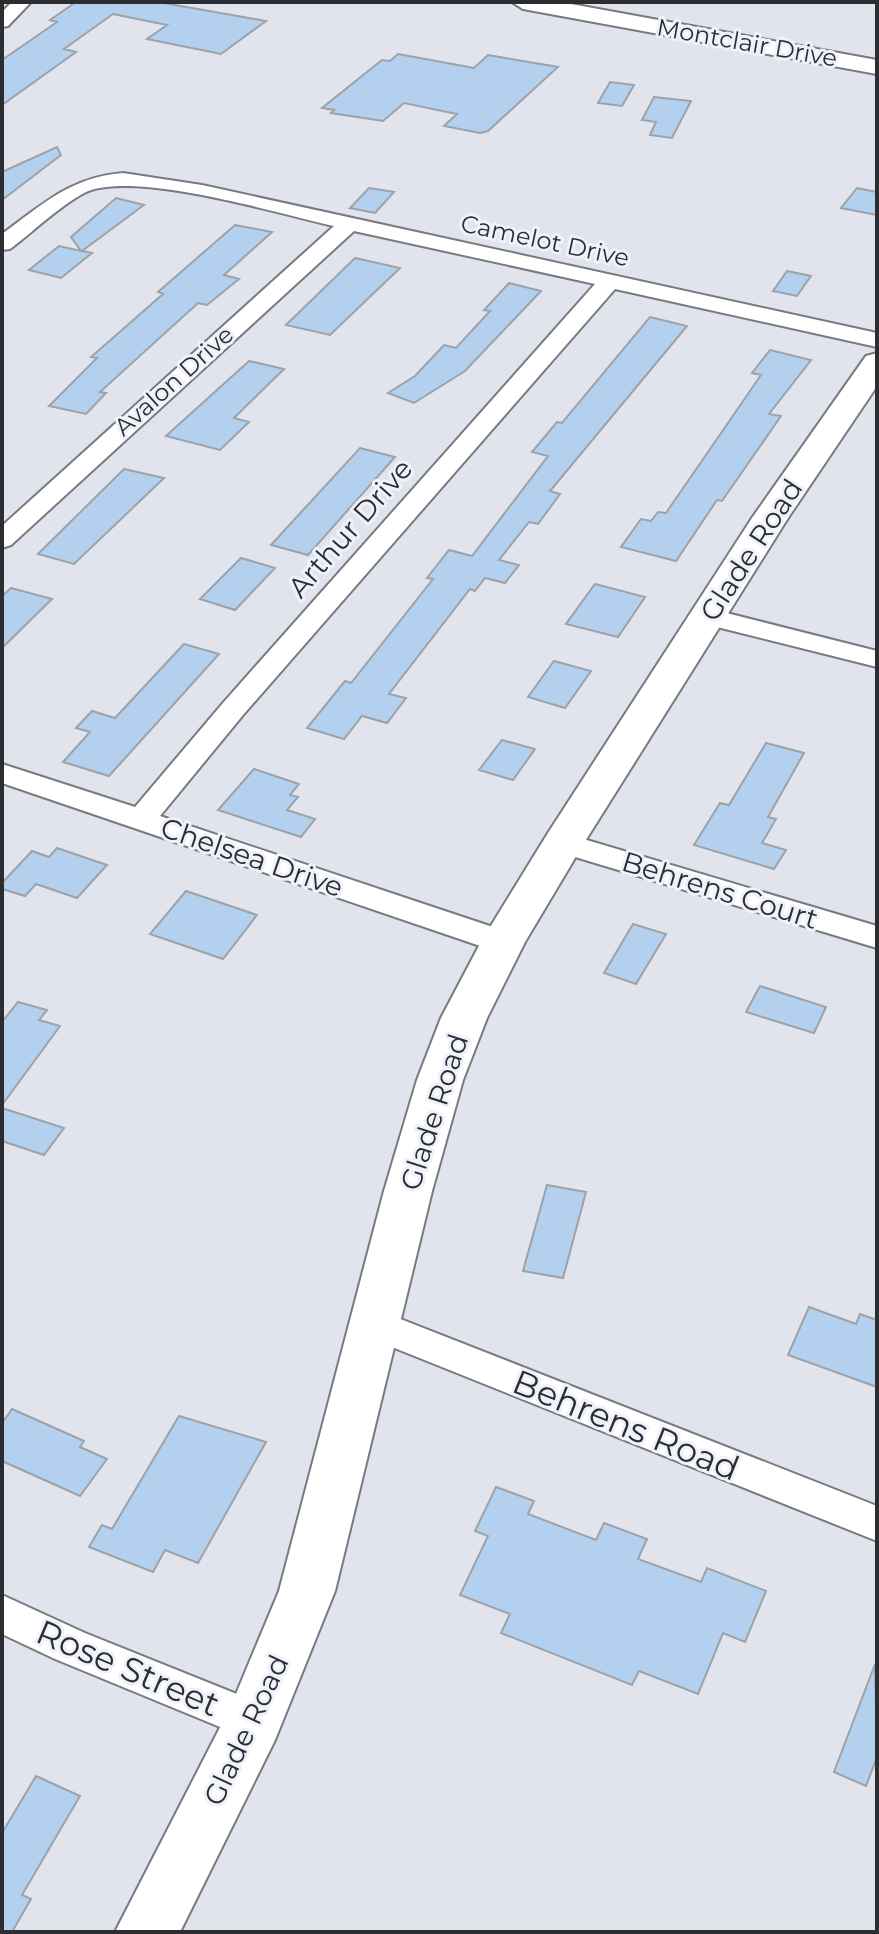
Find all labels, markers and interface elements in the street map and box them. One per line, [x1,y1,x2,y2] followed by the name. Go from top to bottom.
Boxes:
[655,12,840,73] street label: Montclair Drive
[458,209,632,273] street label: Camelot Drive
[108,320,239,442] street label: Avalon Drive
[281,452,419,604] street label: Arthur Drive
[693,473,809,627] street label: Glade Road
[156,810,348,904] street label: Chelsea Drive
[618,844,822,936] street label: Behrens Court
[393,1030,475,1194] street label: Glade Road
[507,1361,745,1489] street label: Behrens Road
[30,1611,226,1725] street label: Rose Street
[196,1649,296,1811] street label: Glade Road

